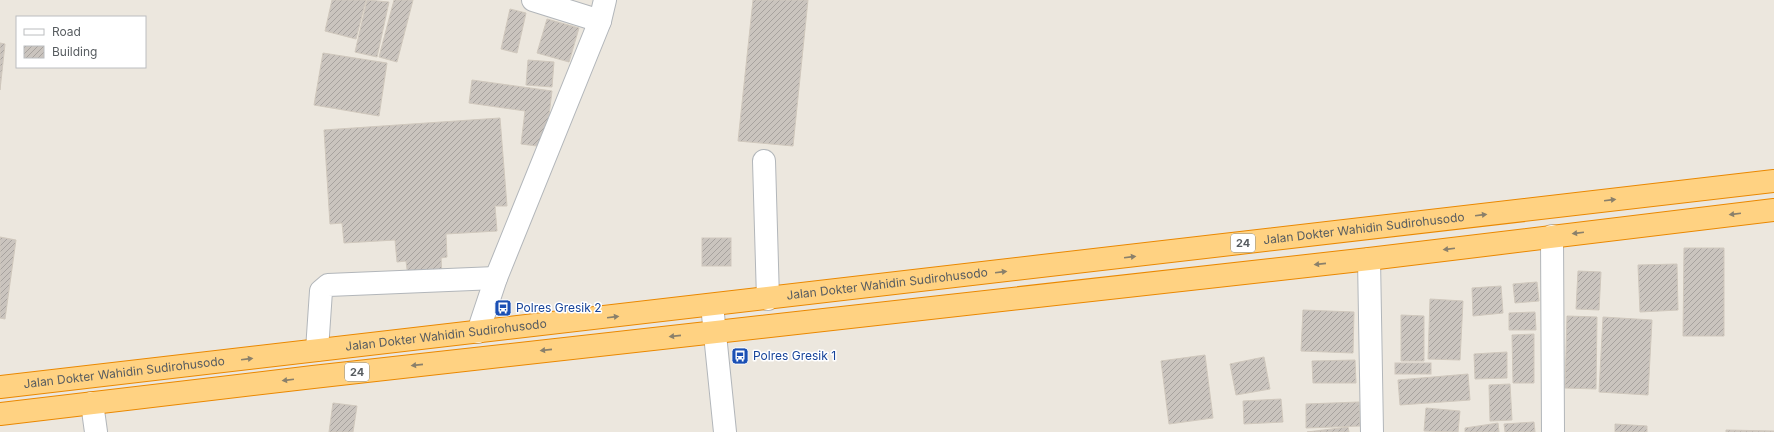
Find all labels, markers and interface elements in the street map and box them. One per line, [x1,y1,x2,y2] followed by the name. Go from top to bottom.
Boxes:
[16,16,146,68] legend
[52,24,81,39] text: Road
[52,44,97,59] text: Building
[1604,197,1616,203] one-way arrow
[1262,209,1465,247] street label: Jalan Dokter Wahidin Sudirohusodo
[1729,211,1741,218] one-way arrow
[1475,212,1487,219] one-way arrow
[1572,230,1584,236] one-way arrow
[1231,234,1255,252] road number: 24
[1443,245,1455,252] one-way arrow
[1124,253,1136,260] one-way arrow
[1314,261,1326,267] one-way arrow
[786,264,988,303] street label: Jalan Dokter Wahidin Sudirohusodo
[995,268,1007,275] one-way arrow
[493,298,513,318] bus stop icon: Polres Gresik 2
[516,300,602,315] place label: Polres Gresik 2
[607,313,619,320] one-way arrow
[344,316,547,354] street label: Jalan Dokter Wahidin Sudirohusodo
[669,332,681,339] one-way arrow
[730,346,750,366] bus stop icon: Polres Gresik 1
[540,347,552,353] one-way arrow
[753,348,836,363] place label: Polres Gresik 1
[23,353,226,391] street label: Jalan Dokter Wahidin Sudirohusodo
[241,355,253,362] one-way arrow
[411,362,423,368] one-way arrow
[345,363,369,381] road number: 24
[282,377,294,383] one-way arrow

